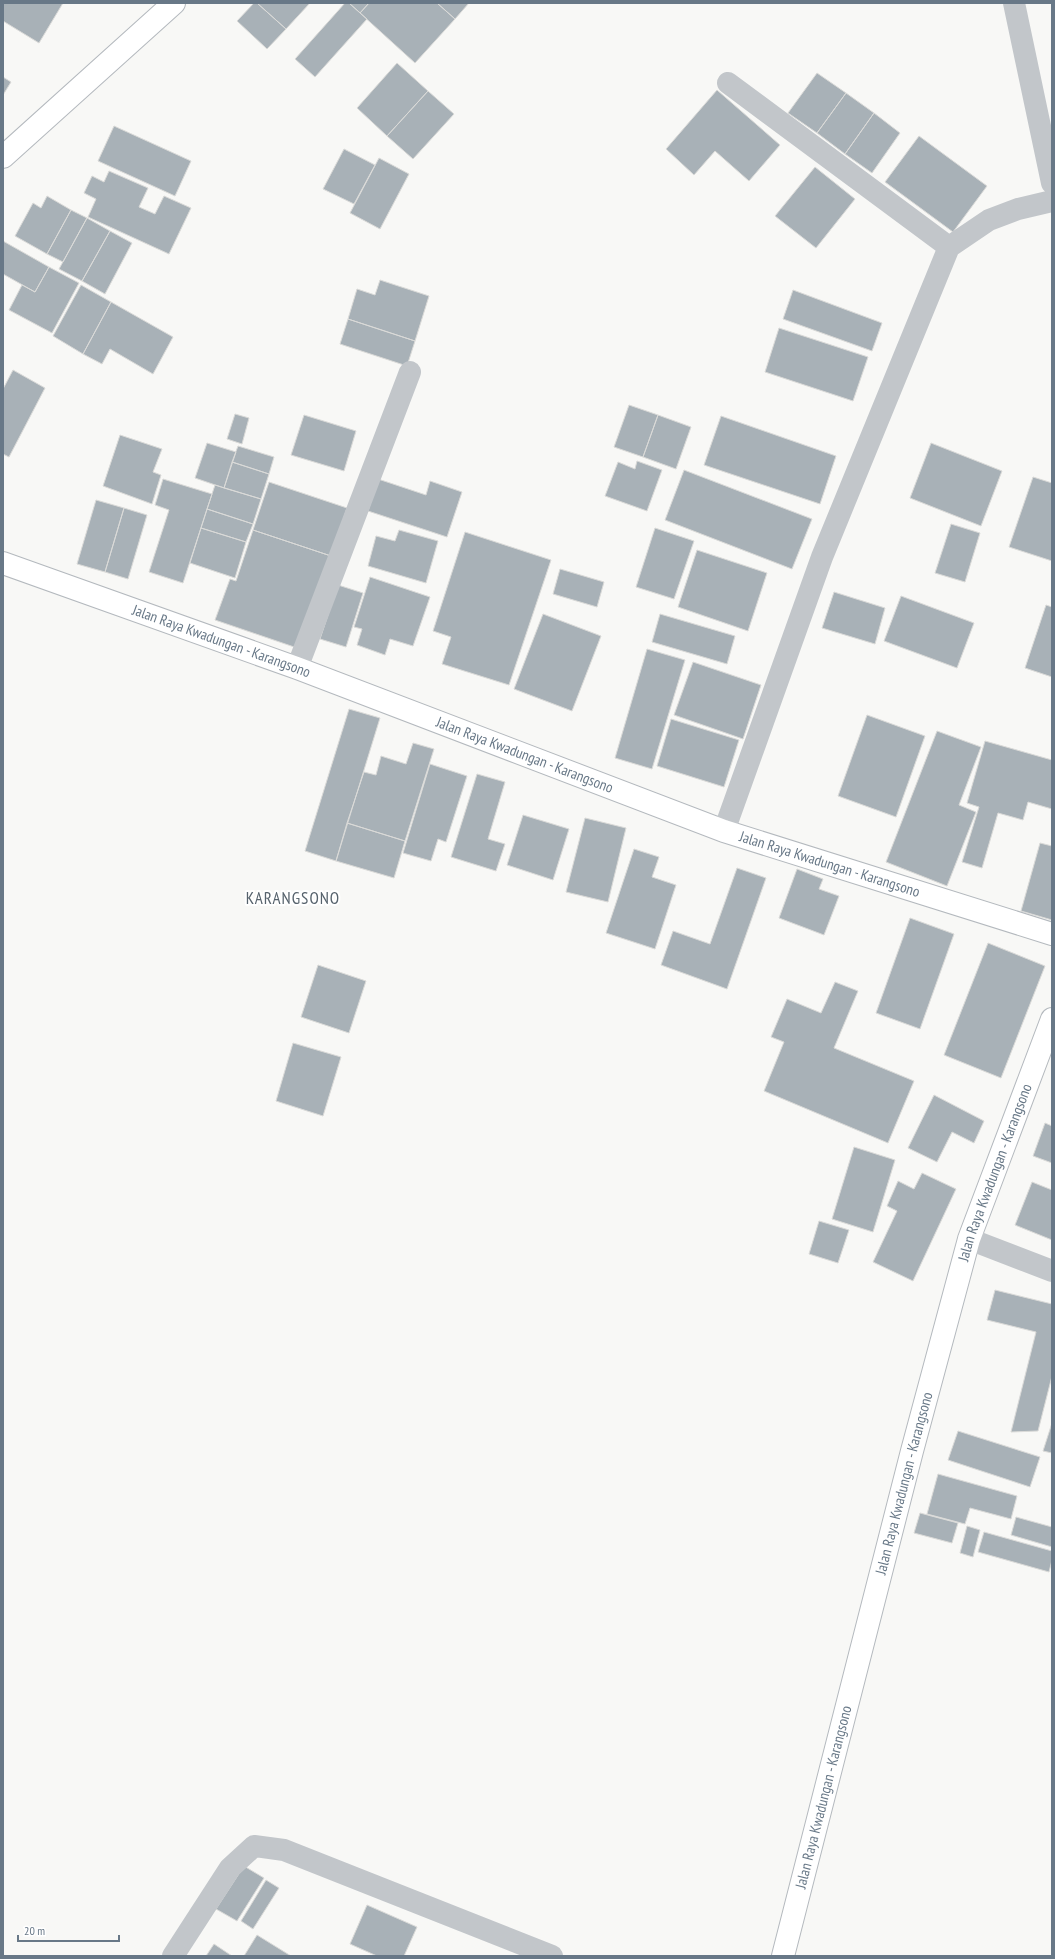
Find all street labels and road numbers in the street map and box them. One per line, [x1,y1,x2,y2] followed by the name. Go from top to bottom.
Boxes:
[129,600,313,681] street label: Jalan Raya Kwadungan - Karangsono
[433,712,616,797] street label: Jalan Raya Kwadungan - Karangsono
[736,826,922,901] street label: Jalan Raya Kwadungan - Karangsono
[953,1081,1036,1264] street label: Jalan Raya Kwadungan - Karangsono
[871,1390,936,1577] street label: Jalan Raya Kwadungan - Karangsono
[790,1704,856,1891] street label: Jalan Raya Kwadungan - Karangsono

